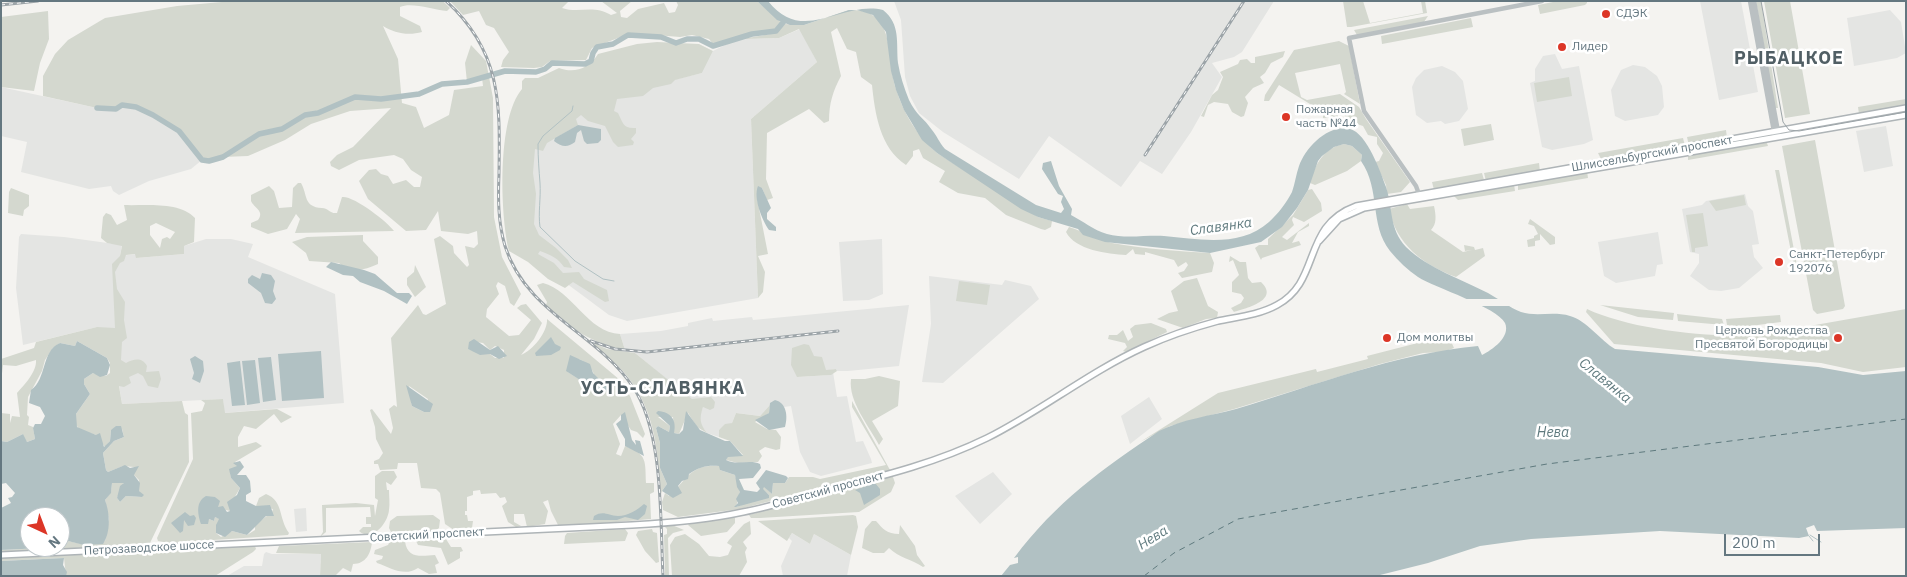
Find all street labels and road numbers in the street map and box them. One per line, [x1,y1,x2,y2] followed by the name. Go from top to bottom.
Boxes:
[1570,133,1734,175] street label: Шлиссельбургский проспект
[771,468,885,512] street label: Советский проспект
[369,525,485,545] street label: Советский проспект
[84,537,214,559] street label: Петрозаводское шоссе

